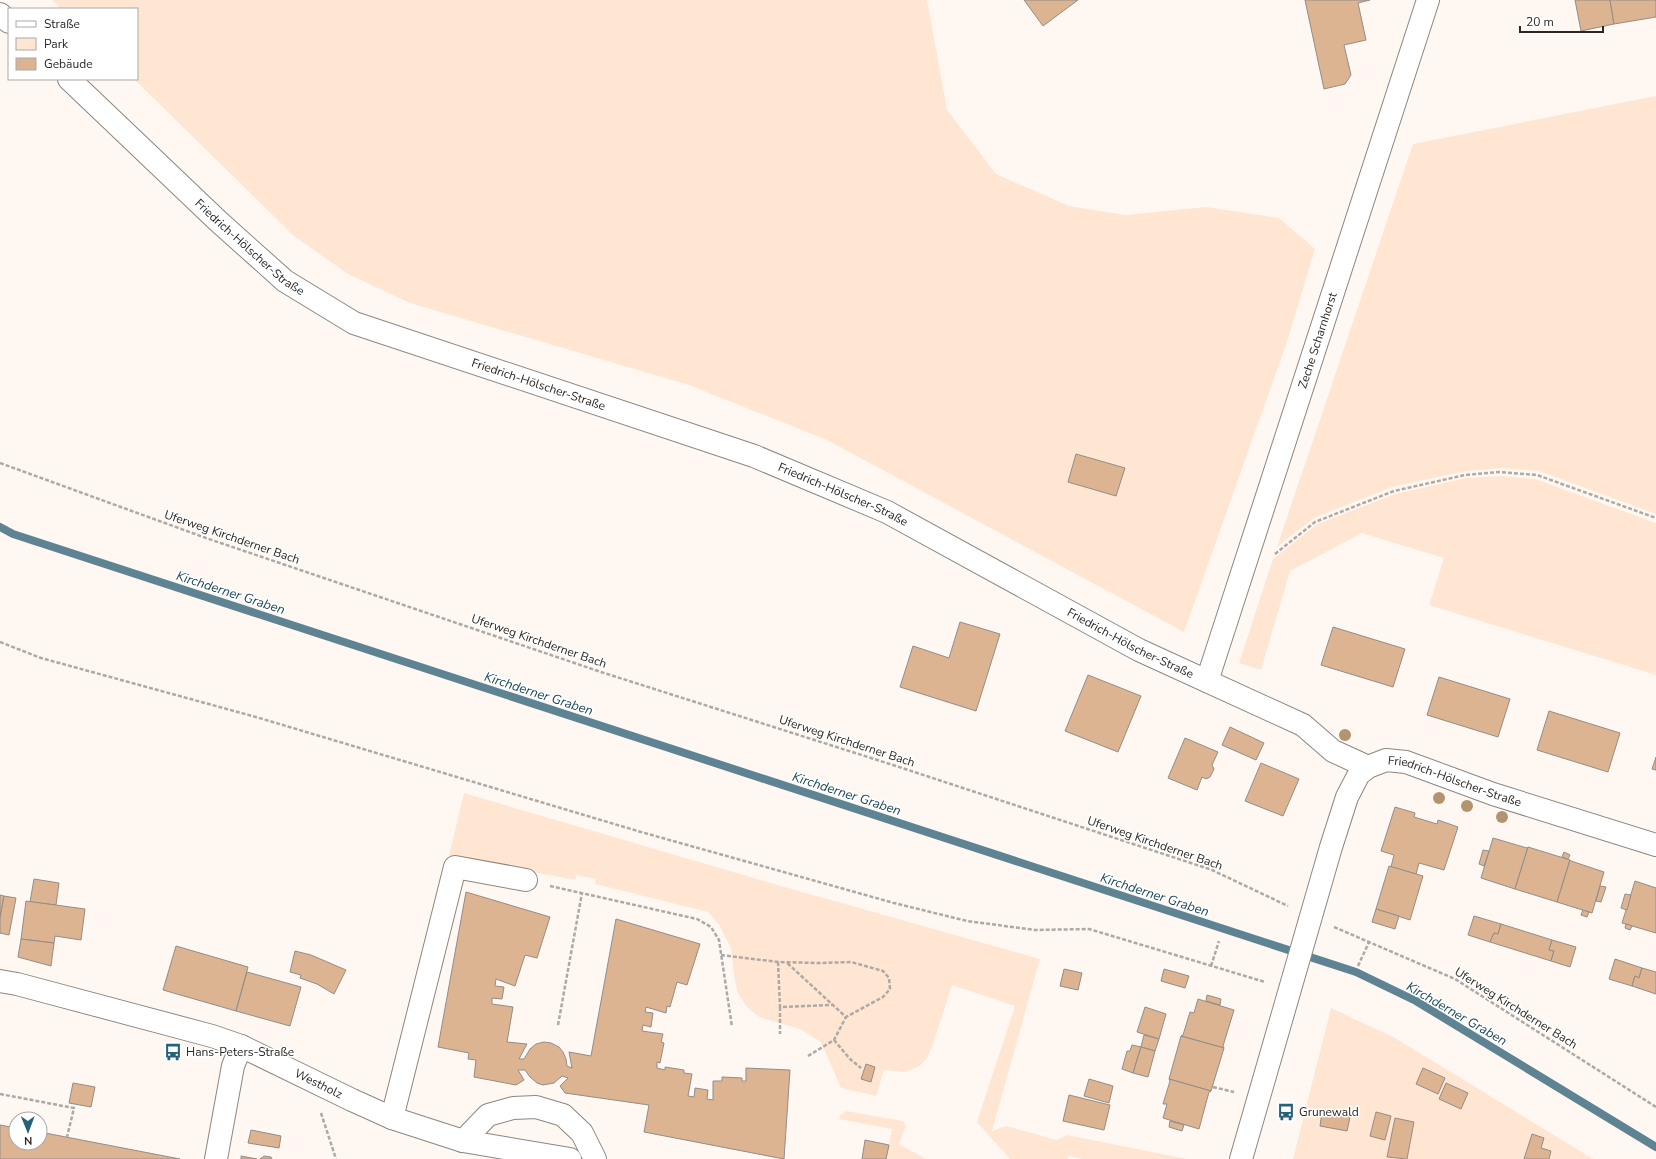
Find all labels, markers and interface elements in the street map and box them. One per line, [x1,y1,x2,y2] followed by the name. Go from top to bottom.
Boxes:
[8,8,138,80] legend
[1520,8,1603,34] scale bar
[1526,14,1554,30] text: 20 m
[44,16,80,32] text: Straße
[44,36,69,52] text: Park
[44,56,93,72] text: Gebäude
[192,195,307,299] street label: Friedrich-Hölscher-Straße
[1294,290,1341,391] street label: Zeche Scharnhorst
[469,355,608,414] street label: Friedrich-Hölscher-Straße
[776,459,911,530] street label: Friedrich-Hölscher-Straße
[162,506,302,568] street label: Uferweg Kirchderner Bach
[174,567,287,619] water label: Kirchderner Graben
[1064,604,1196,682] street label: Friedrich-Hölscher-Straße
[469,610,609,672] street label: Uferweg Kirchderner Bach
[482,668,595,720] water label: Kirchderner Graben
[777,711,917,771] street label: Uferweg Kirchderner Bach
[1387,752,1524,810] street label: Friedrich-Hölscher-Straße
[790,768,903,820] water label: Kirchderner Graben
[1085,812,1225,874] street label: Uferweg Kirchderner Bach
[1098,869,1211,921] water label: Kirchderner Graben
[1452,964,1580,1052] street label: Uferweg Kirchderner Bach
[1403,978,1510,1050] water label: Kirchderner Graben
[163,1042,183,1062] bus stop icon: Hans-Peters-Straße
[186,1044,294,1060] place label: Hans-Peters-Straße
[292,1065,346,1102] street label: Westholz
[1276,1102,1296,1122] bus stop icon: Grunewald
[1299,1104,1359,1120] place label: Grunewald
[8,1111,48,1151] north arrow
[24,1133,32,1148] text: N

